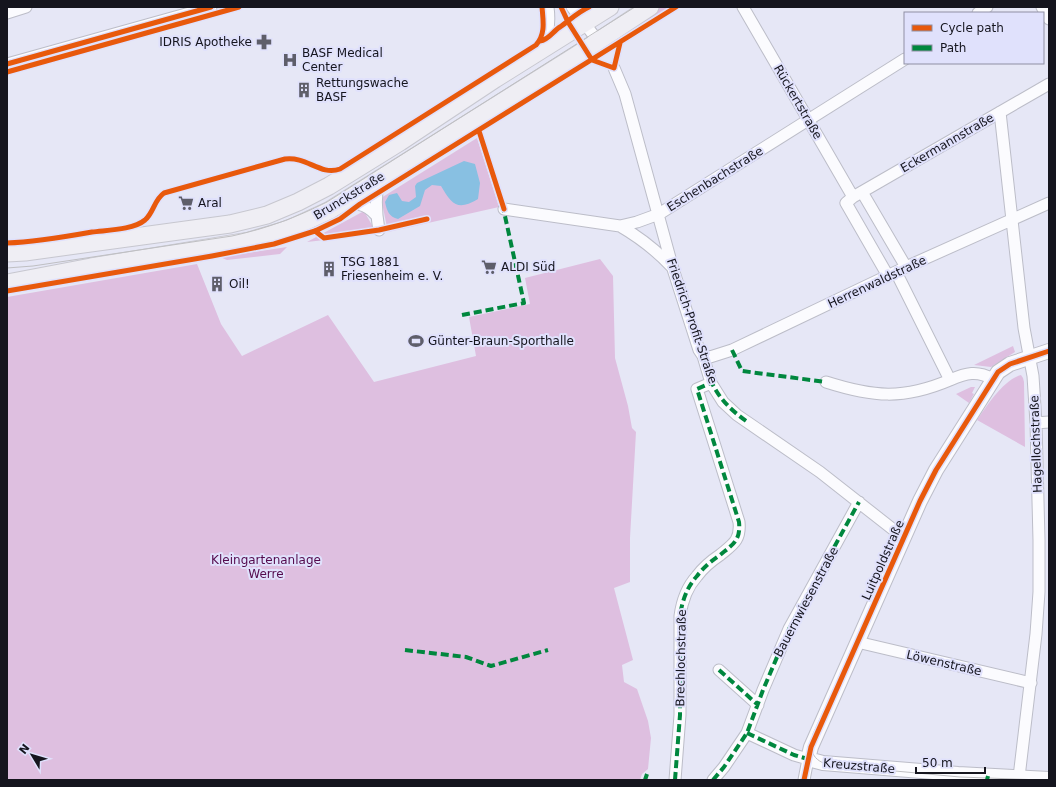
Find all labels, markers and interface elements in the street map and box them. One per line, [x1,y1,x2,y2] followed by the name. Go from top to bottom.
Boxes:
[904,12,1044,64] legend
[940,21,1004,35] text: Cycle path
[255,33,273,51] pharmacy icon: IDRIS Apotheke
[159,35,252,49] place label: IDRIS Apotheke
[940,41,966,55] text: Path
[302,46,383,74] place label: BASF Medical Center
[281,51,299,69] hospital icon: BASF Medical Center
[771,62,825,142] street label: Rückertstraße
[316,76,408,104] place label: Rettungswache BASF
[295,81,313,99] building icon: Rettungswache BASF
[898,111,996,175] street label: Eckermannstraße
[664,144,766,214] street label: Eschenbachstraße
[311,169,387,223] street label: Brunckstraße
[177,194,195,212] supermarket icon: Aral
[198,196,222,210] place label: Aral
[826,253,928,311] street label: Herrenwaldstraße
[340,255,443,283] place label: TSG 1881 Friesenheim e. V.
[664,257,720,385] street label: Friedrich-Profit-Straße
[480,258,498,276] supermarket icon: ALDI Süd
[320,260,338,278] building icon: TSG 1881 Friesenheim e. V.
[501,260,555,274] place label: ALDI Süd
[208,275,226,293] building icon: Oil!
[229,277,250,291] place label: Oil!
[407,332,425,350] sports icon: Günter-Braun-Sporthalle
[428,334,574,348] place label: Günter-Braun-Sporthalle
[1027,395,1045,493] street label: Hagellochstraße
[859,518,907,602] street label: Luitpoldstraße
[771,544,841,660] street label: Bauernwiesenstraße
[211,553,321,581] park label: Kleingartenanlage Werre
[673,609,689,707] street label: Brechlochstraße
[905,648,983,678] street label: Löwenstraße
[12,735,52,775] north arrow
[17,742,32,757] text: N
[916,749,985,775] scale bar
[823,756,895,776] street label: Kreuzstraße
[922,756,953,770] text: 50 m

